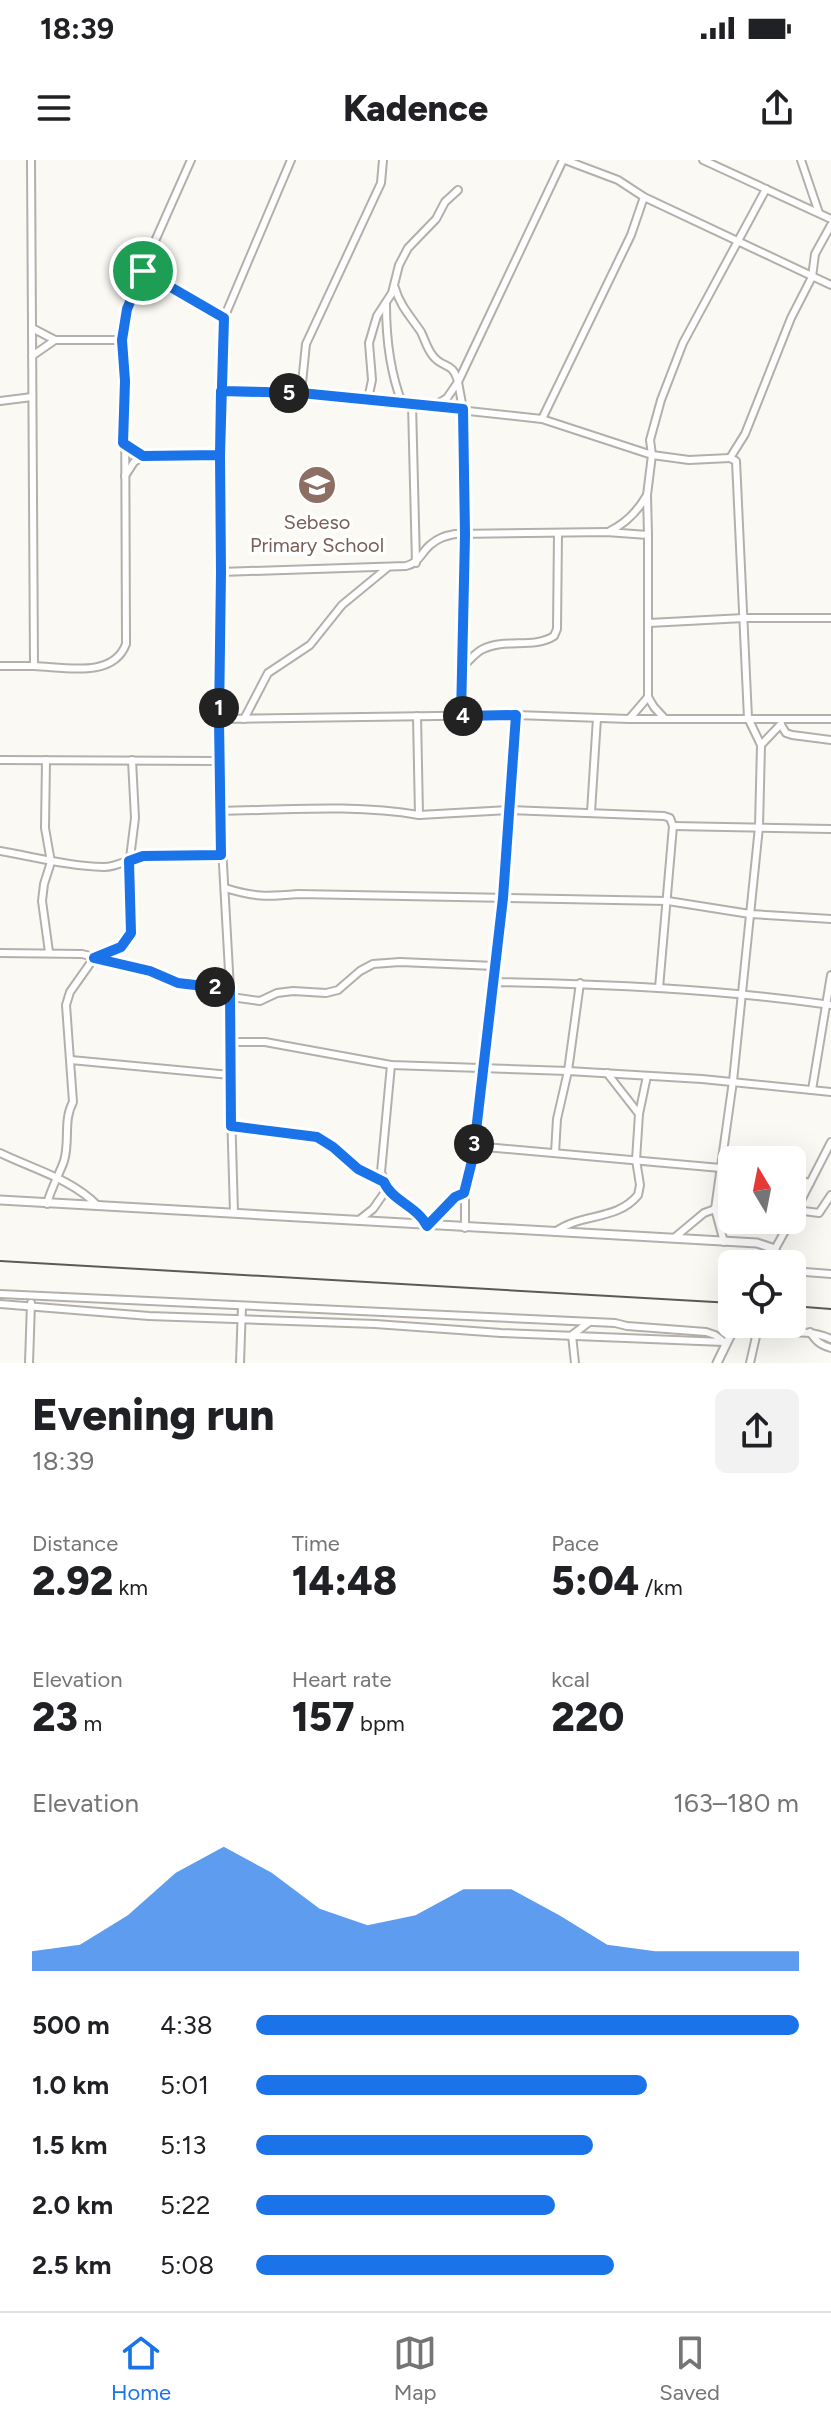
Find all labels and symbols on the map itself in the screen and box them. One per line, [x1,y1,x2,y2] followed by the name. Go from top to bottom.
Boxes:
[109,237,177,305] pin
[269,373,309,413] pin: 5
[296,464,338,506] school or university icon: Sebeso Primary School
[250,510,384,557] place label: Sebeso Primary School
[199,688,239,728] pin: 1
[443,696,483,736] pin: 4
[195,967,235,1007] pin: 2
[454,1124,494,1164] pin: 3
[718,1146,806,1234] north arrow

